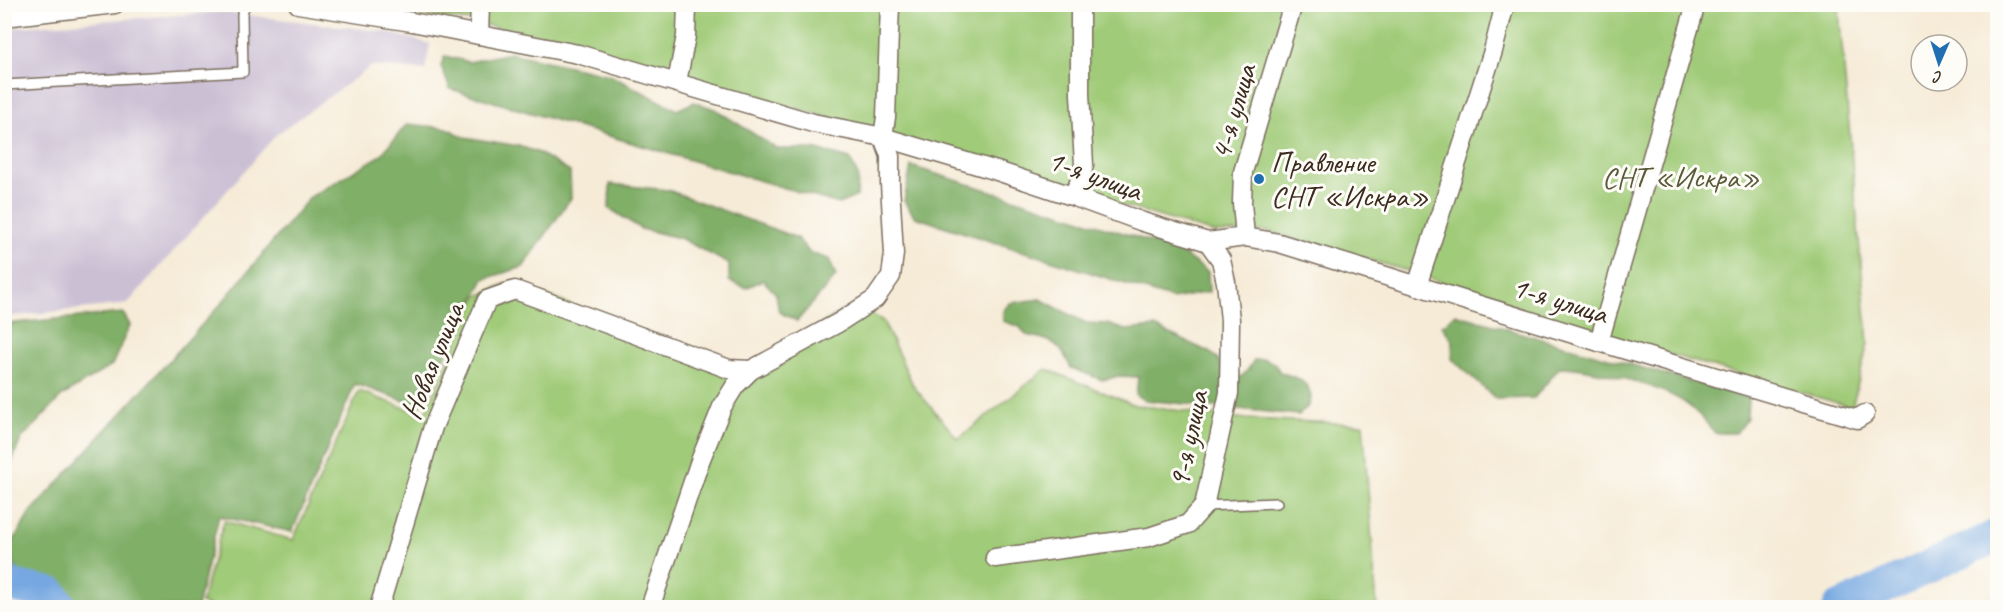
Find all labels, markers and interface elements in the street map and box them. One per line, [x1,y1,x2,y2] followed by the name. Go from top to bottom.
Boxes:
[1909,33,1969,93] north arrow
[1201,58,1265,164] street label: 4-я улица
[1932,67,1943,87] text: С
[1043,140,1149,210] street label: 1-я улица
[1271,143,1429,215] place label: Правление СНТ «Искра»
[1602,158,1760,196] park label: СНТ «Искра»
[1252,172,1266,186] marker: Правление СНТ «Искра»
[1508,268,1614,333] street label: 1-я улица
[391,295,474,425] street label: Новая улица
[1159,386,1217,491] street label: 9-я улица

